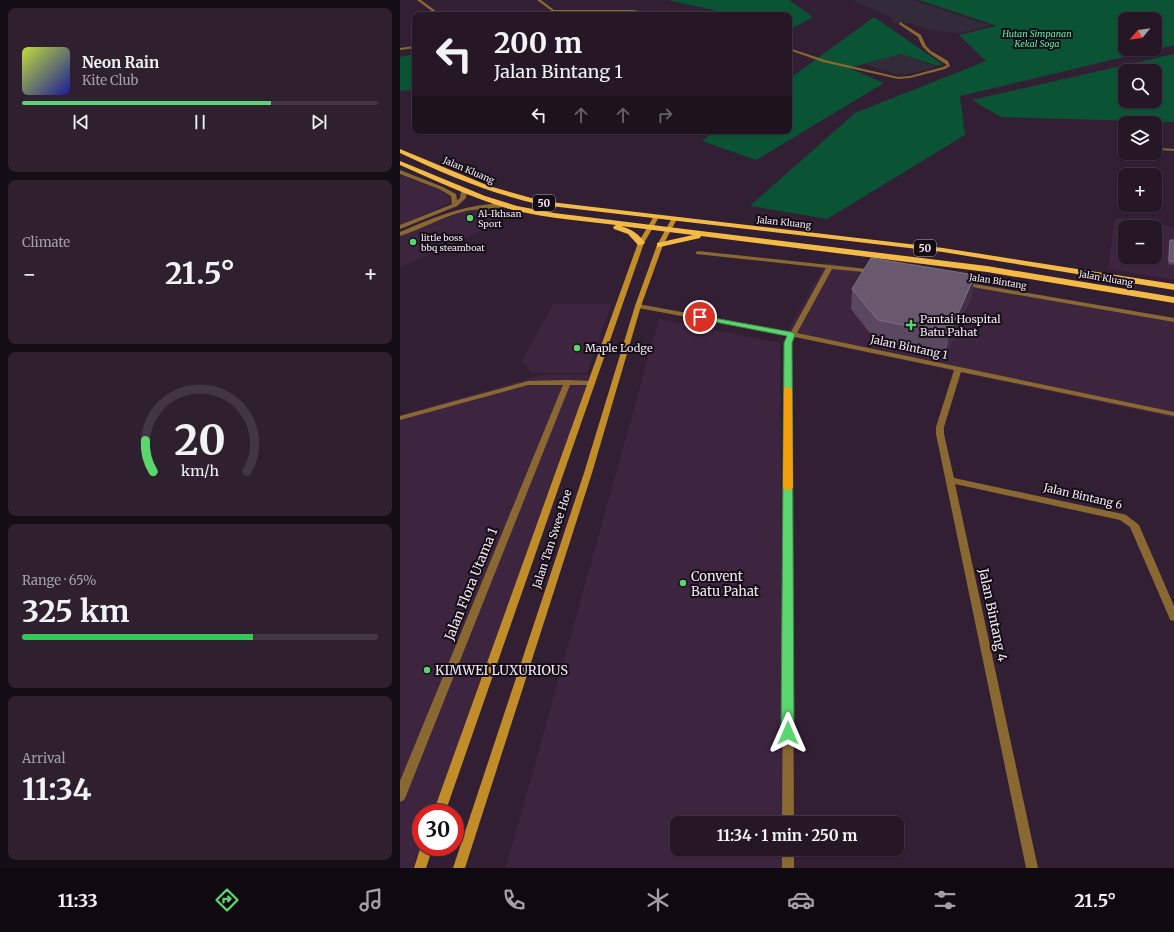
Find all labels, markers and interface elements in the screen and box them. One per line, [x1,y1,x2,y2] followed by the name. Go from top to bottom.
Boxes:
[1118,12,1162,56] north arrow
[1118,12,1162,264] map controls
[494,25,582,61] text: 200 m
[428,28,480,80] icon: left
[1001,28,1072,49] park label: Hutan Simpanan Kekal Soga
[82,53,159,72] text: Neon Rain
[494,60,623,83] text: Jalan Bintang 1
[1118,64,1162,108] button: search
[82,72,138,89] text: Kite Club
[528,104,550,126] icon: left
[570,104,592,126] icon: ahead
[612,104,634,126] icon: ahead
[654,104,676,126] icon: right
[70,111,92,133] icon: previous
[189,111,211,133] icon: pause
[308,111,330,133] icon: next
[1118,116,1162,160] button: layers
[441,154,497,186] street label: Jalan Kluang
[1118,168,1162,212] button: +
[533,195,555,211] road number: 50
[477,208,521,229] place label: Al-Ikhsan Sport
[465,213,475,223] marker: Al-Ikhsan Sport
[755,214,812,230] street label: Jalan Kluang
[1118,220,1162,264] button: −
[420,232,485,253] place label: little boss bbq steamboat
[22,234,70,251] text: Climate
[408,237,418,247] marker: little boss bbq steamboat
[914,240,936,256] road number: 50
[165,254,235,292] text: 21.5°
[22,260,37,288] text: −
[363,260,378,288] text: +
[1077,268,1134,288] street label: Jalan Kluang
[967,271,1028,291] street label: Jalan Bintang
[683,300,717,334] pin
[689,306,711,328] icon: arrive
[920,312,1001,339] place label: Pantai Hospital Batu Pahat
[905,319,917,331] marker: Pantai Hospital Batu Pahat
[868,332,949,362] street label: Jalan Bintang 1
[585,341,653,355] place label: Maple Lodge
[572,343,582,353] marker: Maple Lodge
[174,414,226,466] text: 20
[181,462,219,480] text: km/h
[1041,480,1124,512] street label: Jalan Bintang 6
[529,488,575,591] street label: Jalan Tan Swee Hoe
[440,525,501,644] street label: Jalan Flora Utama 1
[975,566,1011,663] street label: Jalan Bintang 4
[691,568,759,600] place label: Convent Batu Pahat
[22,572,96,589] text: Range · 65%
[678,578,688,588] marker: Convent Batu Pahat
[22,592,130,630] text: 325 km
[435,662,568,679] place label: KIMWEI LUXURIOUS
[422,665,432,675] marker: KIMWEI LUXURIOUS
[767,712,809,754] position arrow
[22,750,65,767] text: Arrival
[22,770,92,808] text: 11:34
[412,804,464,856] speed limit sign: 30
[717,826,857,845] text: 11:34 · 1 min · 250 m
[213,886,241,914] icon: directions
[357,886,385,914] icon: music
[500,886,528,914] icon: phone
[644,886,672,914] icon: climate
[787,886,815,914] icon: car
[931,886,959,914] icon: filters
[58,889,98,912] text: 11:33
[1074,889,1116,912] text: 21.5°

